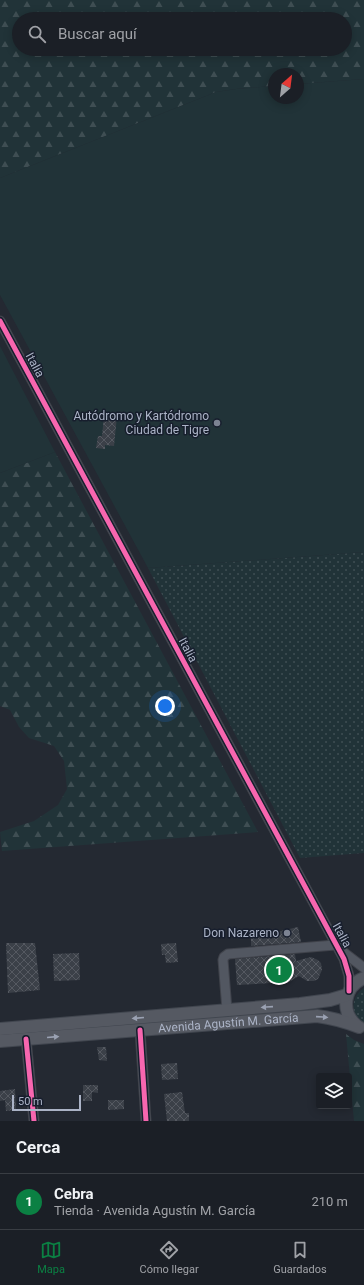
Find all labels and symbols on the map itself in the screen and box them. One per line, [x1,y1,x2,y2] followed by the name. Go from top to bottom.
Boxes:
[268,68,304,104] north arrow
[23,350,47,380] street label: Italia
[73,409,209,437] place label: Autódromo y Kartódromo Ciudad de Tigre
[212,418,222,428] marker: Autódromo y Kartódromo Ciudad de Tigre
[176,635,200,665] street label: Italia
[155,696,175,716] your location
[330,920,354,950] street label: Italia
[203,926,279,940] place label: Don Nazareno
[282,928,292,938] marker: Don Nazareno
[266,955,292,985] pin: 1
[261,1003,273,1010] one-way arrow
[158,1010,299,1036] street label: Avenida Agustín M. García
[316,1013,328,1020] one-way arrow
[132,1014,144,1021] one-way arrow
[47,1033,59,1040] one-way arrow
[12,1093,81,1112] scale bar

